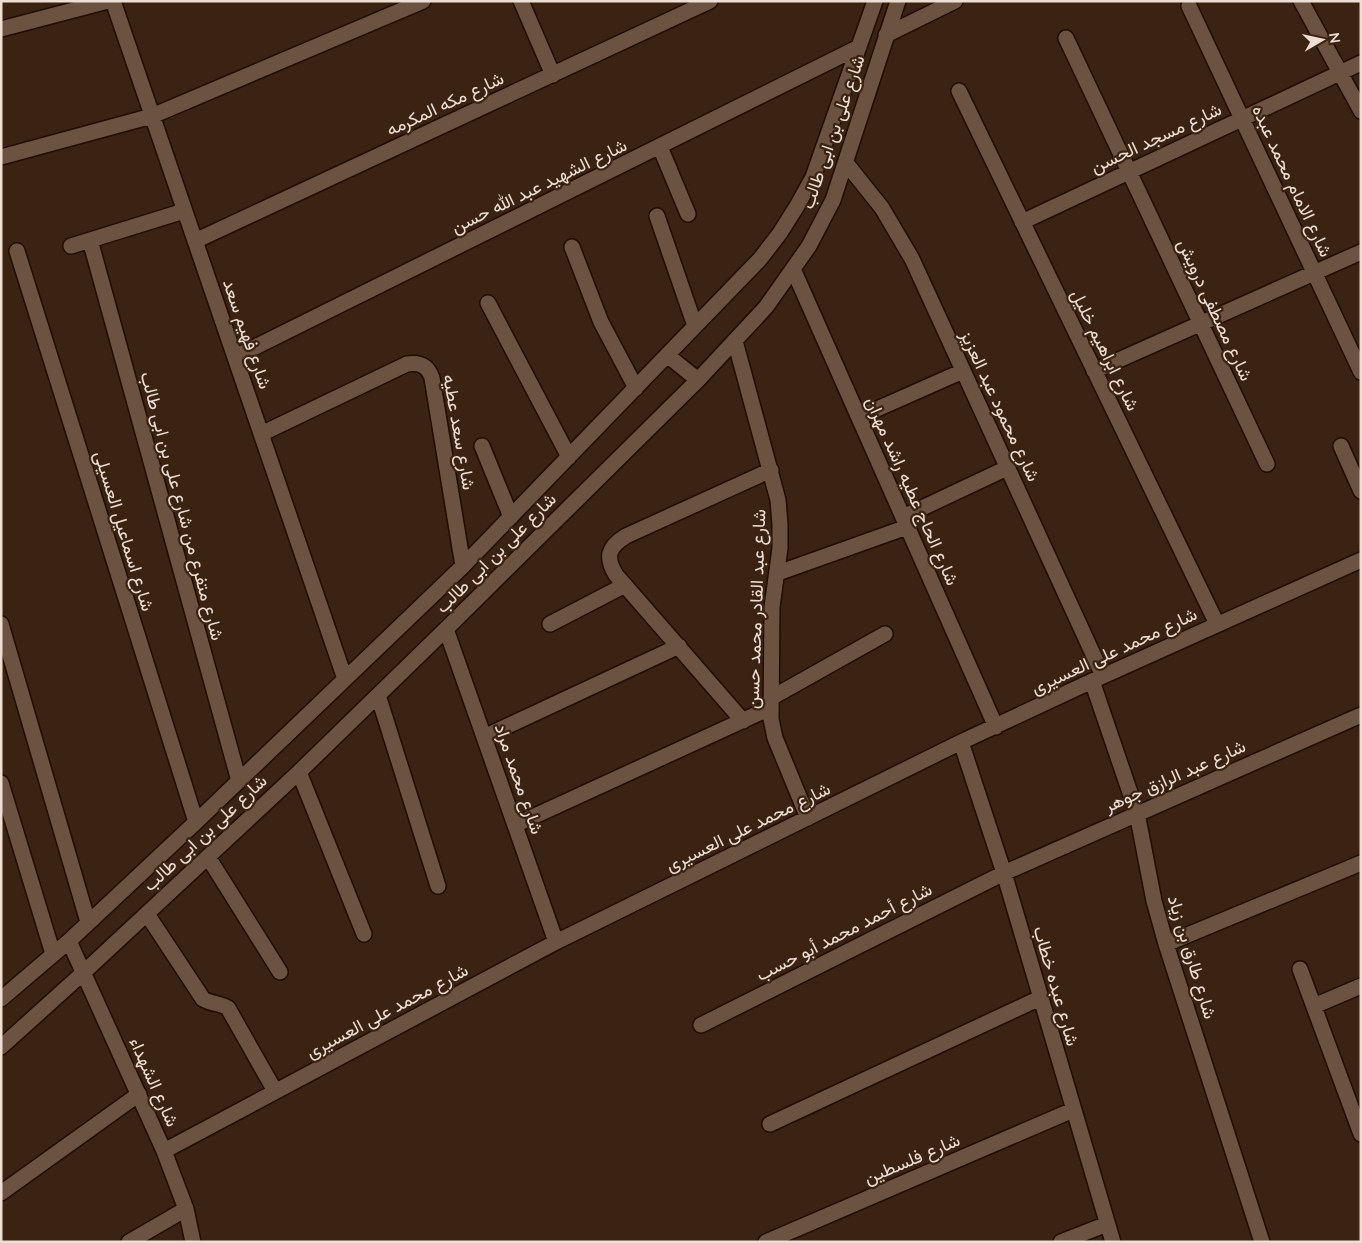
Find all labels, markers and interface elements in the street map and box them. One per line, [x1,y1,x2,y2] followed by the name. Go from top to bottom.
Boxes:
[1297,15,1347,65] north arrow
[1325,31,1345,45] text: N
[795,52,871,212] street label: شارع على بن ابى طالب
[382,66,508,142] street label: شارع مكه المكرمه
[1087,97,1225,179] street label: شارع مسجد الحسن
[1246,101,1338,261] street label: شارع الامام محمد عبده
[447,133,631,239] street label: شارع الشهيد عبد الله حسن
[1172,235,1258,385] street label: شارع مصطفى درويش
[217,276,277,392] street label: شارع فهيم سعد
[1065,285,1145,415] street label: شارع ابراهيم خليل
[954,326,1046,485] street label: شارع محمود عبد العزيز
[135,369,229,643] street label: شارع متفرع من شارع على بن ابى طالب
[437,372,481,492] street label: شارع سعد عطيه
[859,393,965,589] street label: شارع الحاج عطيه راشد مهران
[88,448,160,614] street label: شارع اسماعيل العسيلى
[430,487,562,619] street label: شارع على بن ابى طالب
[741,509,771,709] street label: شارع عبد القادر محمد حسن
[1027,602,1201,700] street label: شارع محمد على العسيرى
[489,721,549,837] street label: شارع محمد مراد
[1100,734,1249,818] street label: شارع عبد الرازق جوهر
[138,769,272,897] street label: شارع على بن ابى طالب
[662,777,834,877] street label: شارع محمد على العسيرى
[752,877,936,987] street label: شارع أحمد محمد أبو حسب
[1162,892,1222,1022] street label: شارع طارق بن زياد
[1027,923,1085,1049] street label: شارع عبده خطاب
[302,958,472,1064] street label: شارع محمد على العسيرى
[124,1034,184,1130] street label: شارع الشهداء
[860,1128,964,1190] street label: شارع فلسطين

